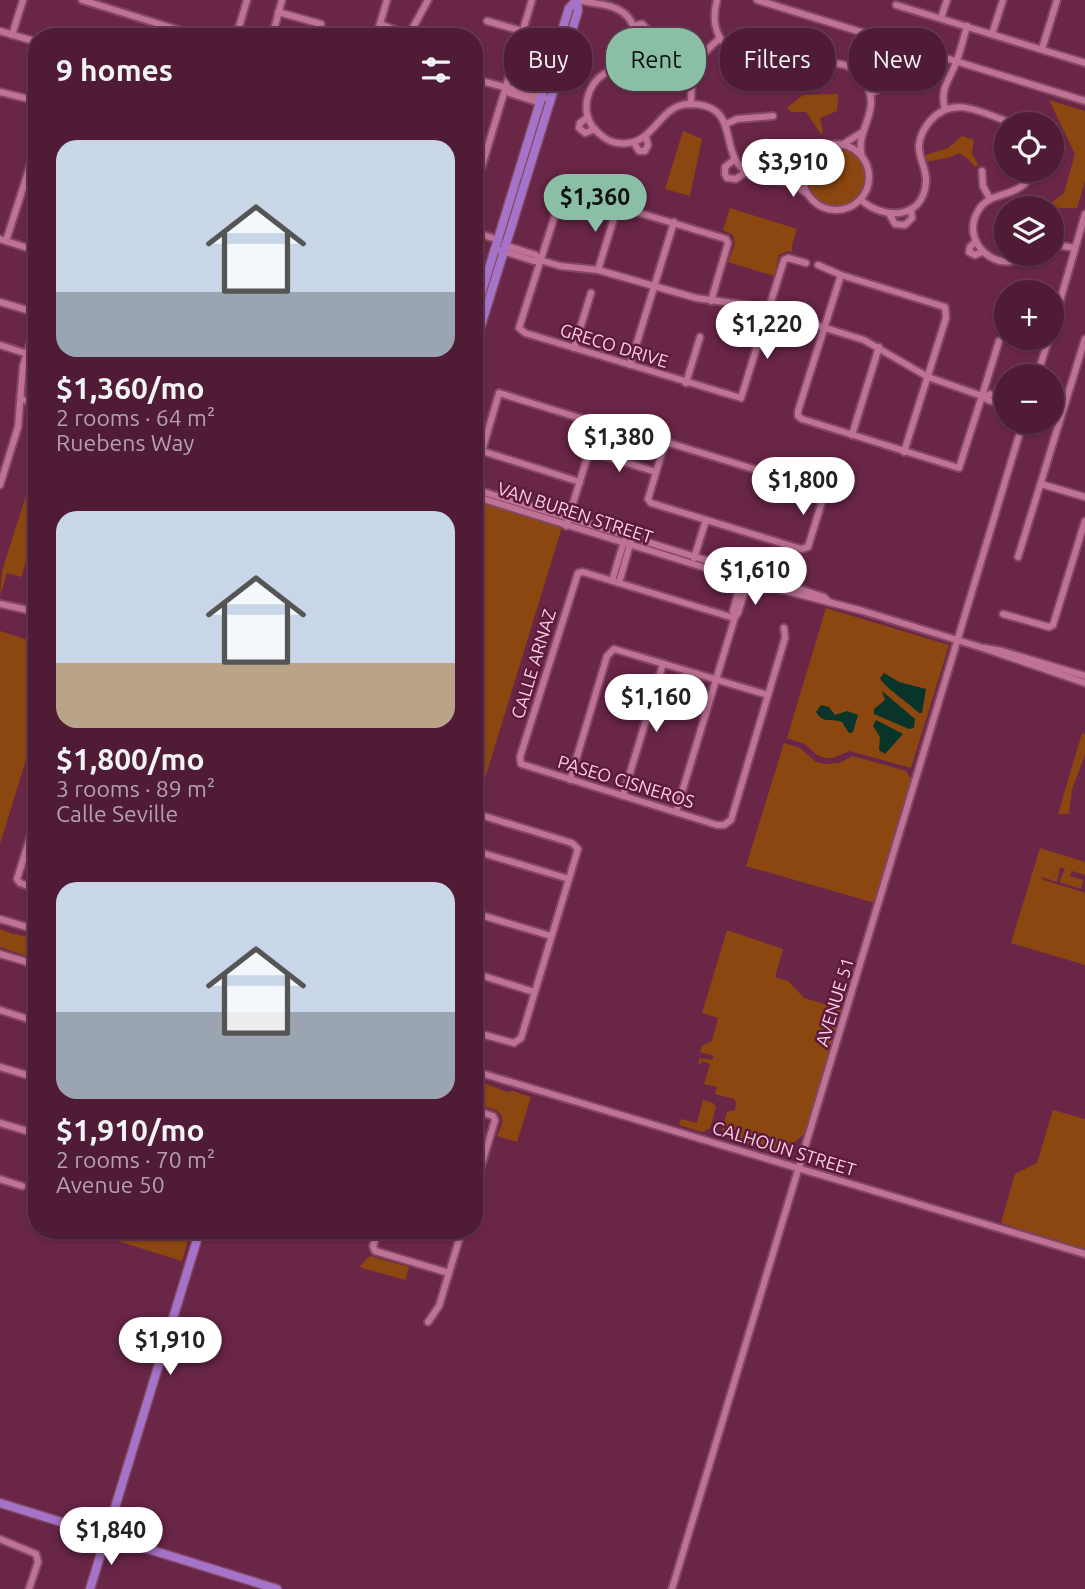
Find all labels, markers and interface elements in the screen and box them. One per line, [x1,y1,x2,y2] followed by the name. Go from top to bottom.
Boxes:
[504,28,592,91] chip: Buy
[606,28,706,91] chip: Rent
[720,28,835,91] chip: Filters
[849,28,946,91] chip: New
[417,51,455,89] icon: filters
[56,53,173,87] text: 9 homes
[994,112,1064,434] map controls
[994,112,1064,182] button: locate
[736,140,850,199] pin: $3,910
[758,149,828,174] text: $3,910
[538,174,652,234] pin: $1,360
[560,184,630,209] text: $1,360
[193,186,319,312] icon: home
[994,196,1064,266] button: layers
[994,280,1064,350] button: +
[710,302,824,361] pin: $1,220
[732,311,802,336] text: $1,220
[558,319,671,371] street label: GRECO DRIVE
[994,364,1064,434] button: −
[56,371,205,405] text: $1,360/mo
[56,405,215,430] text: 2 rooms · 64 m²
[562,414,676,474] pin: $1,380
[584,424,654,449] text: $1,380
[56,430,194,455] text: Ruebens Way
[746,458,860,517] pin: $1,800
[768,467,838,492] text: $1,800
[495,478,655,547] street label: VAN BUREN STREET
[698,548,812,607] pin: $1,610
[193,557,319,683] icon: home
[720,557,790,582] text: $1,610
[507,606,559,721] street label: CALLE ARNAZ
[599,674,713,734] pin: $1,160
[621,684,691,709] text: $1,160
[56,742,205,776] text: $1,800/mo
[556,751,697,811] street label: PASEO CISNEROS
[56,776,215,801] text: 3 rooms · 89 m²
[56,801,178,826] text: Calle Seville
[193,928,319,1054] icon: home
[811,955,857,1049] street label: AVENUE 51
[56,1113,205,1147] text: $1,910/mo
[710,1117,858,1179] street label: CALHOUN STREET
[56,1147,215,1172] text: 2 rooms · 70 m²
[56,1172,165,1197] text: Avenue 50
[113,1318,227,1377] pin: $1,910
[135,1327,205,1352] text: $1,910
[54,1508,168,1567] pin: $1,840
[76,1517,146,1542] text: $1,840

